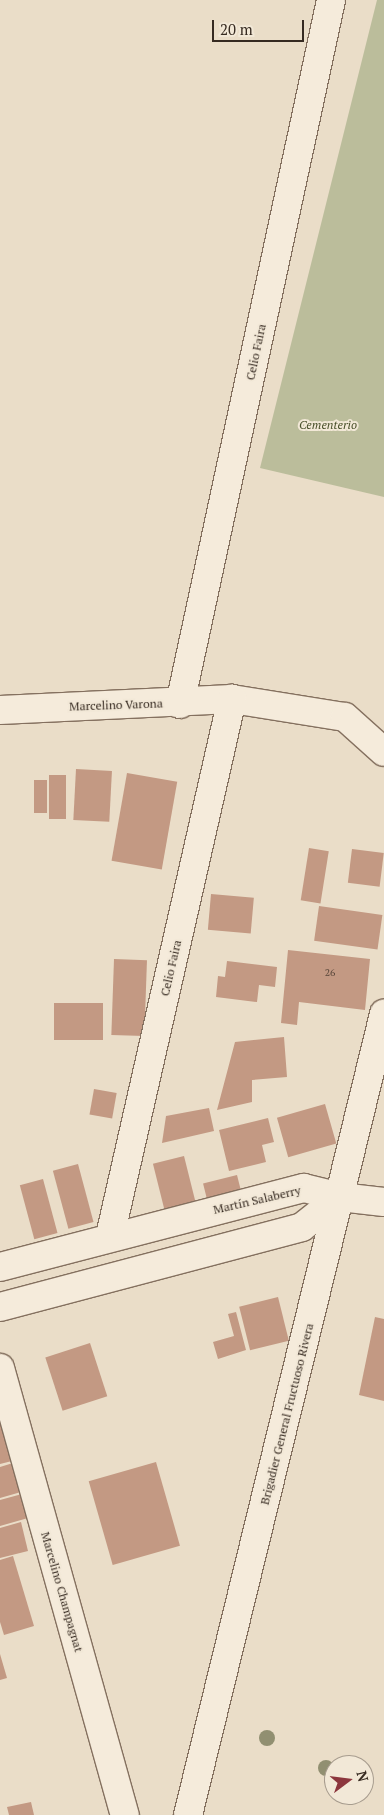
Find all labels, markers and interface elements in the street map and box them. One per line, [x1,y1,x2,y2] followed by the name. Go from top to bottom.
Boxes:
[214,10,306,42] scale bar
[220,19,253,39] text: 20 m
[243,323,269,381] street label: Celio Faira
[299,418,357,432] park label: Cementerio
[69,696,163,714] street label: Marcelino Varona
[158,939,184,997] street label: Celio Faira
[325,967,335,979] house number: 26
[212,1183,302,1217] street label: Martín Salaberry
[257,1322,317,1506] street label: Brigadier General Fructuoso Rivera
[38,1530,86,1654] street label: Marcelino Champagnat
[324,1755,374,1805] north arrow
[352,1769,374,1784] text: N

